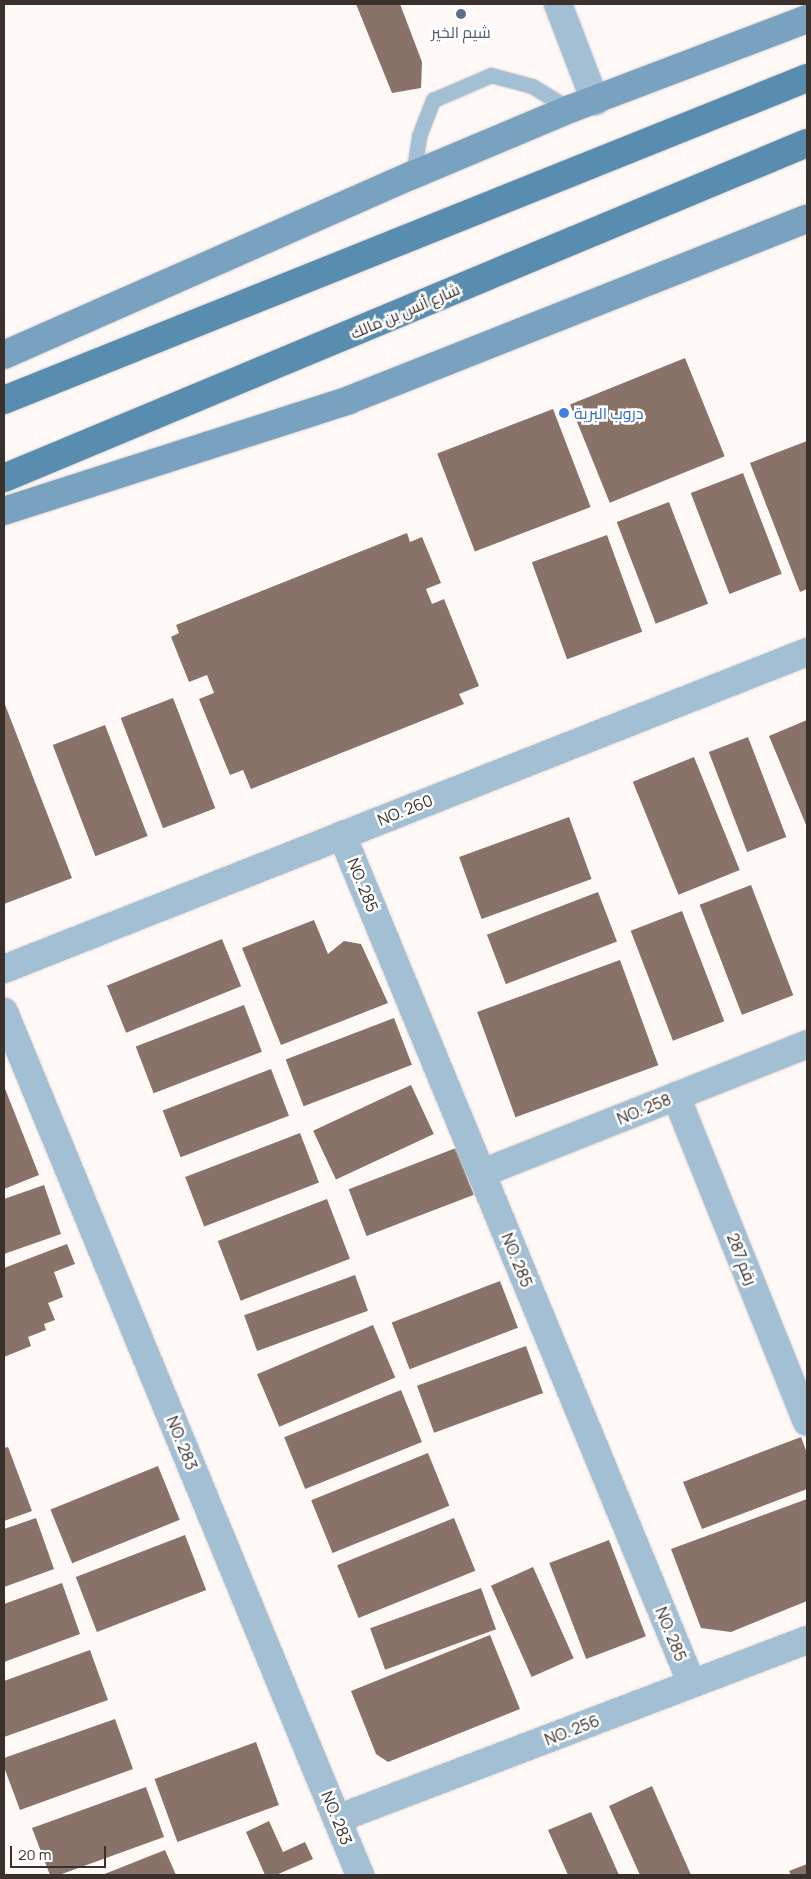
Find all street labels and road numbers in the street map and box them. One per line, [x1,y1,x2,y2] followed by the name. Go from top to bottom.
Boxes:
[347,279,463,343] street label: شارع أنس بن مالك
[375,790,435,830] street label: NO. 260
[343,855,383,915] street label: NO. 285
[614,1089,674,1129] street label: NO. 258
[497,1230,537,1290] street label: NO. 285
[723,1230,761,1288] street label: رقم 287
[163,1413,201,1473] street label: NO. 283
[651,1604,691,1664] street label: NO. 285
[542,1711,602,1749] street label: NO. 256
[318,1788,356,1848] street label: NO. 283

